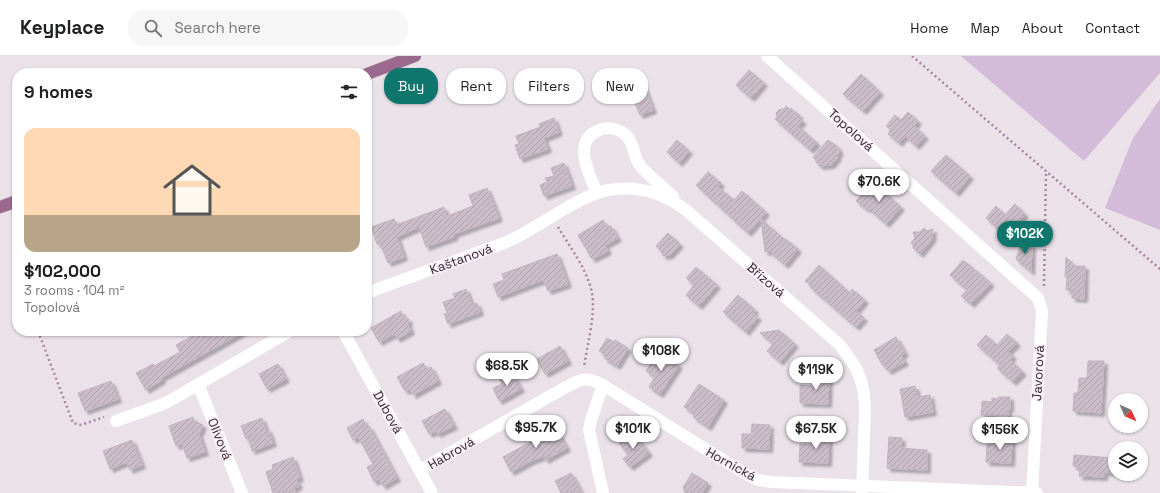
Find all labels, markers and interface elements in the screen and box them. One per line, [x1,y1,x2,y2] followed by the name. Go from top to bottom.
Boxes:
[128,10,408,46] search box
[20,15,104,40] text: Keyplace
[142,17,164,39] icon: search
[174,18,261,37] text: Search here
[910,19,948,37] text: Home
[970,19,1000,37] text: Map
[1022,19,1063,37] text: About
[1085,19,1140,37] text: Contact
[384,68,438,104] chip: Buy
[446,68,506,104] chip: Rent
[514,68,584,104] chip: Filters
[592,68,648,104] chip: New
[24,81,93,103] text: 9 homes
[338,81,360,103] icon: filters
[824,105,878,155] street label: Topolová
[156,154,228,226] icon: home
[846,169,912,203] pin: $70.6K
[857,173,901,190] text: $70.6K
[997,221,1053,255] pin: $102K
[1006,225,1044,242] text: $102K
[427,240,495,278] street label: Kaštanová
[743,259,789,302] street label: Břízová
[24,260,101,282] text: $102,000
[24,282,124,299] text: 3 rooms · 104 m²
[24,299,80,316] text: Topolová
[633,338,689,372] pin: $108K
[642,342,680,359] text: $108K
[1028,344,1048,401] street label: Javorová
[474,353,540,387] pin: $68.5K
[485,357,529,374] text: $68.5K
[788,357,844,391] pin: $119K
[798,361,834,378] text: $119K
[369,387,407,437] street label: Dubová
[1108,393,1148,433] north arrow
[1108,393,1148,481] map controls
[204,415,236,463] street label: Olivová
[503,415,569,449] pin: $95.7K
[605,416,661,450] pin: $101K
[783,416,849,450] pin: $67.5K
[972,417,1028,451] pin: $156K
[515,419,557,436] text: $95.7K
[615,420,651,437] text: $101K
[795,420,837,437] text: $67.5K
[981,421,1019,438] text: $156K
[425,433,478,473] street label: Habrová
[1108,441,1148,481] button: layers
[703,443,760,485] street label: Hornická

